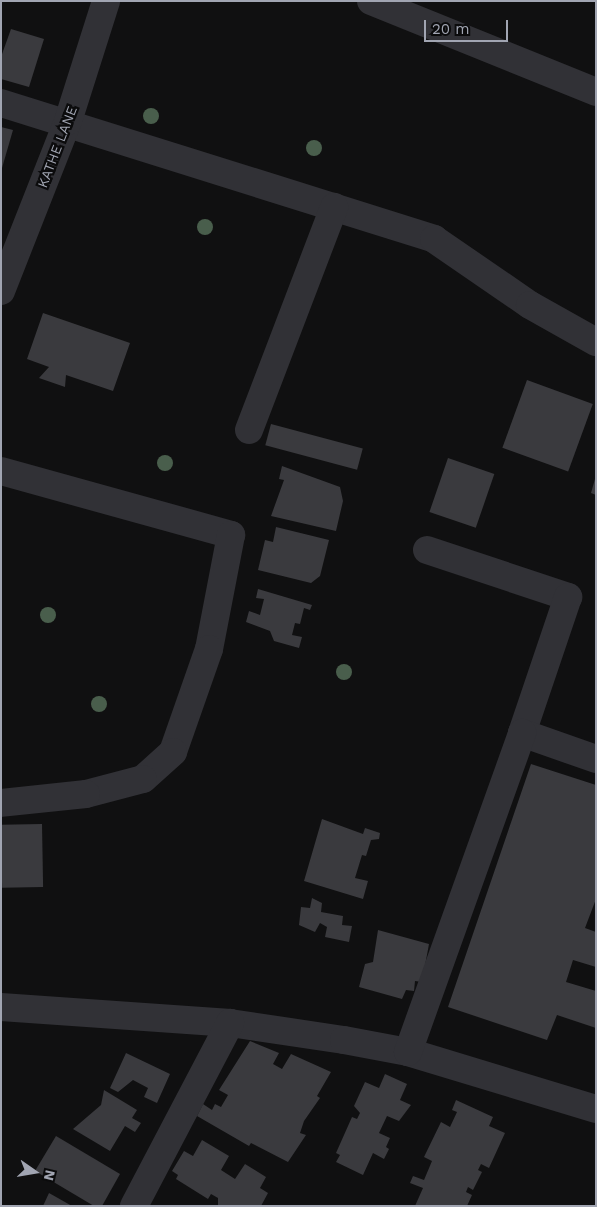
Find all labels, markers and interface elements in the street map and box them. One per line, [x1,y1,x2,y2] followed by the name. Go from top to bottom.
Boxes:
[427,10,511,42] scale bar
[432,20,470,38] text: 20 m
[34,104,80,190] street label: KATHE LANE
[10,1147,60,1197] north arrow
[41,1169,59,1182] text: N

